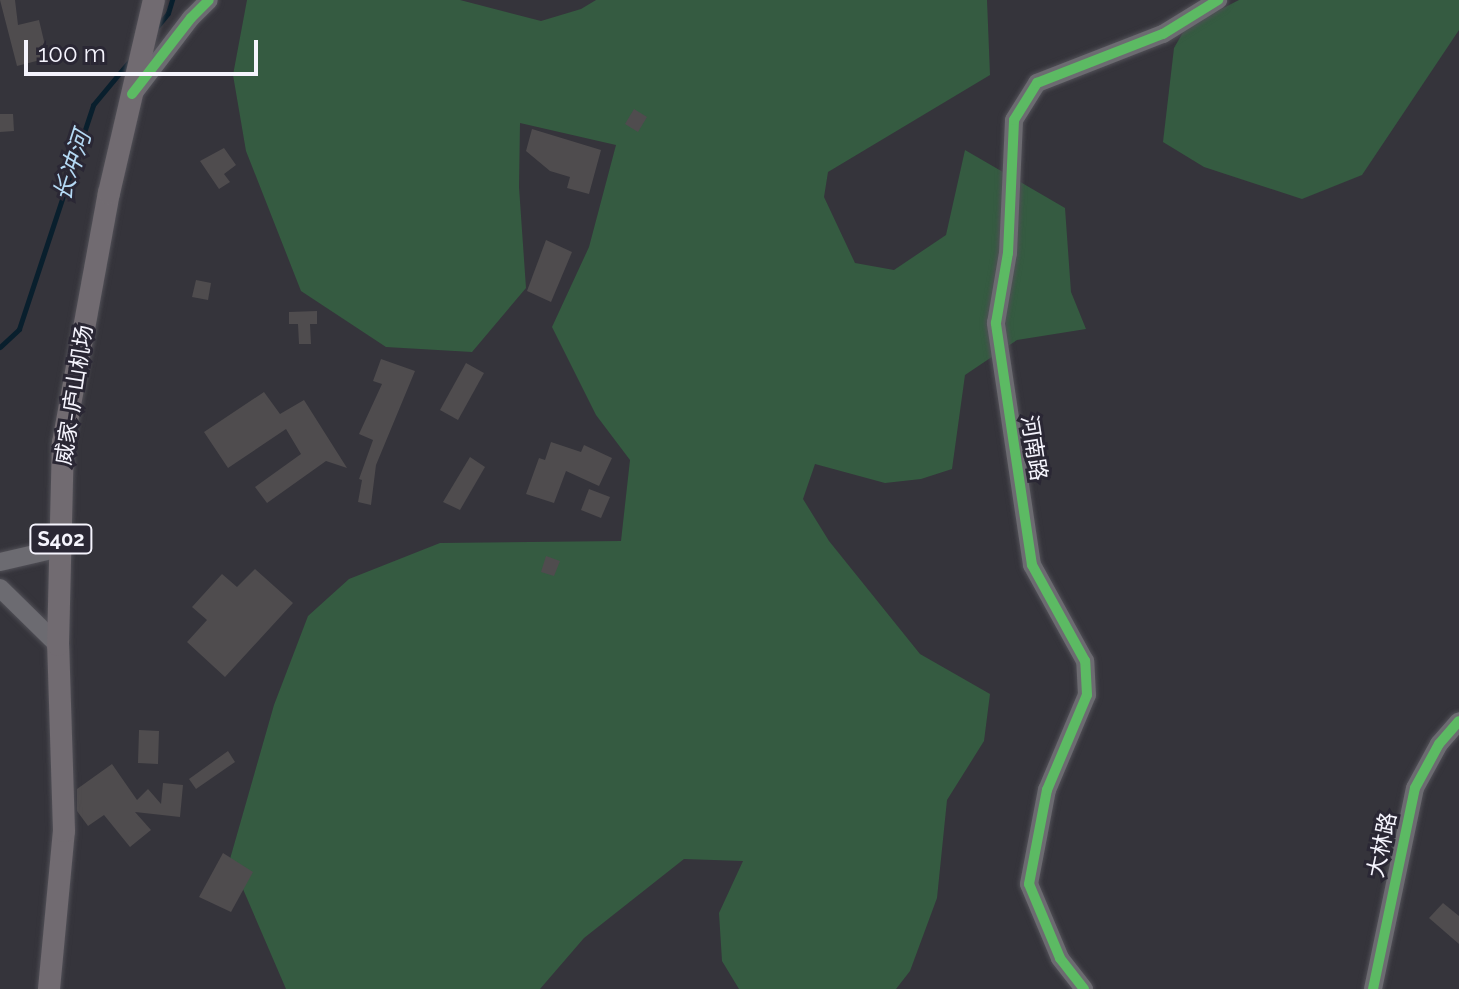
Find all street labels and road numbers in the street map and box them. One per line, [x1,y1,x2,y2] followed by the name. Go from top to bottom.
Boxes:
[50,323,98,467] street label: 威家-庐山机场
[1016,413,1052,483] street label: 河南路
[29,523,93,555] road number: S402
[1362,810,1402,880] street label: 大林路

